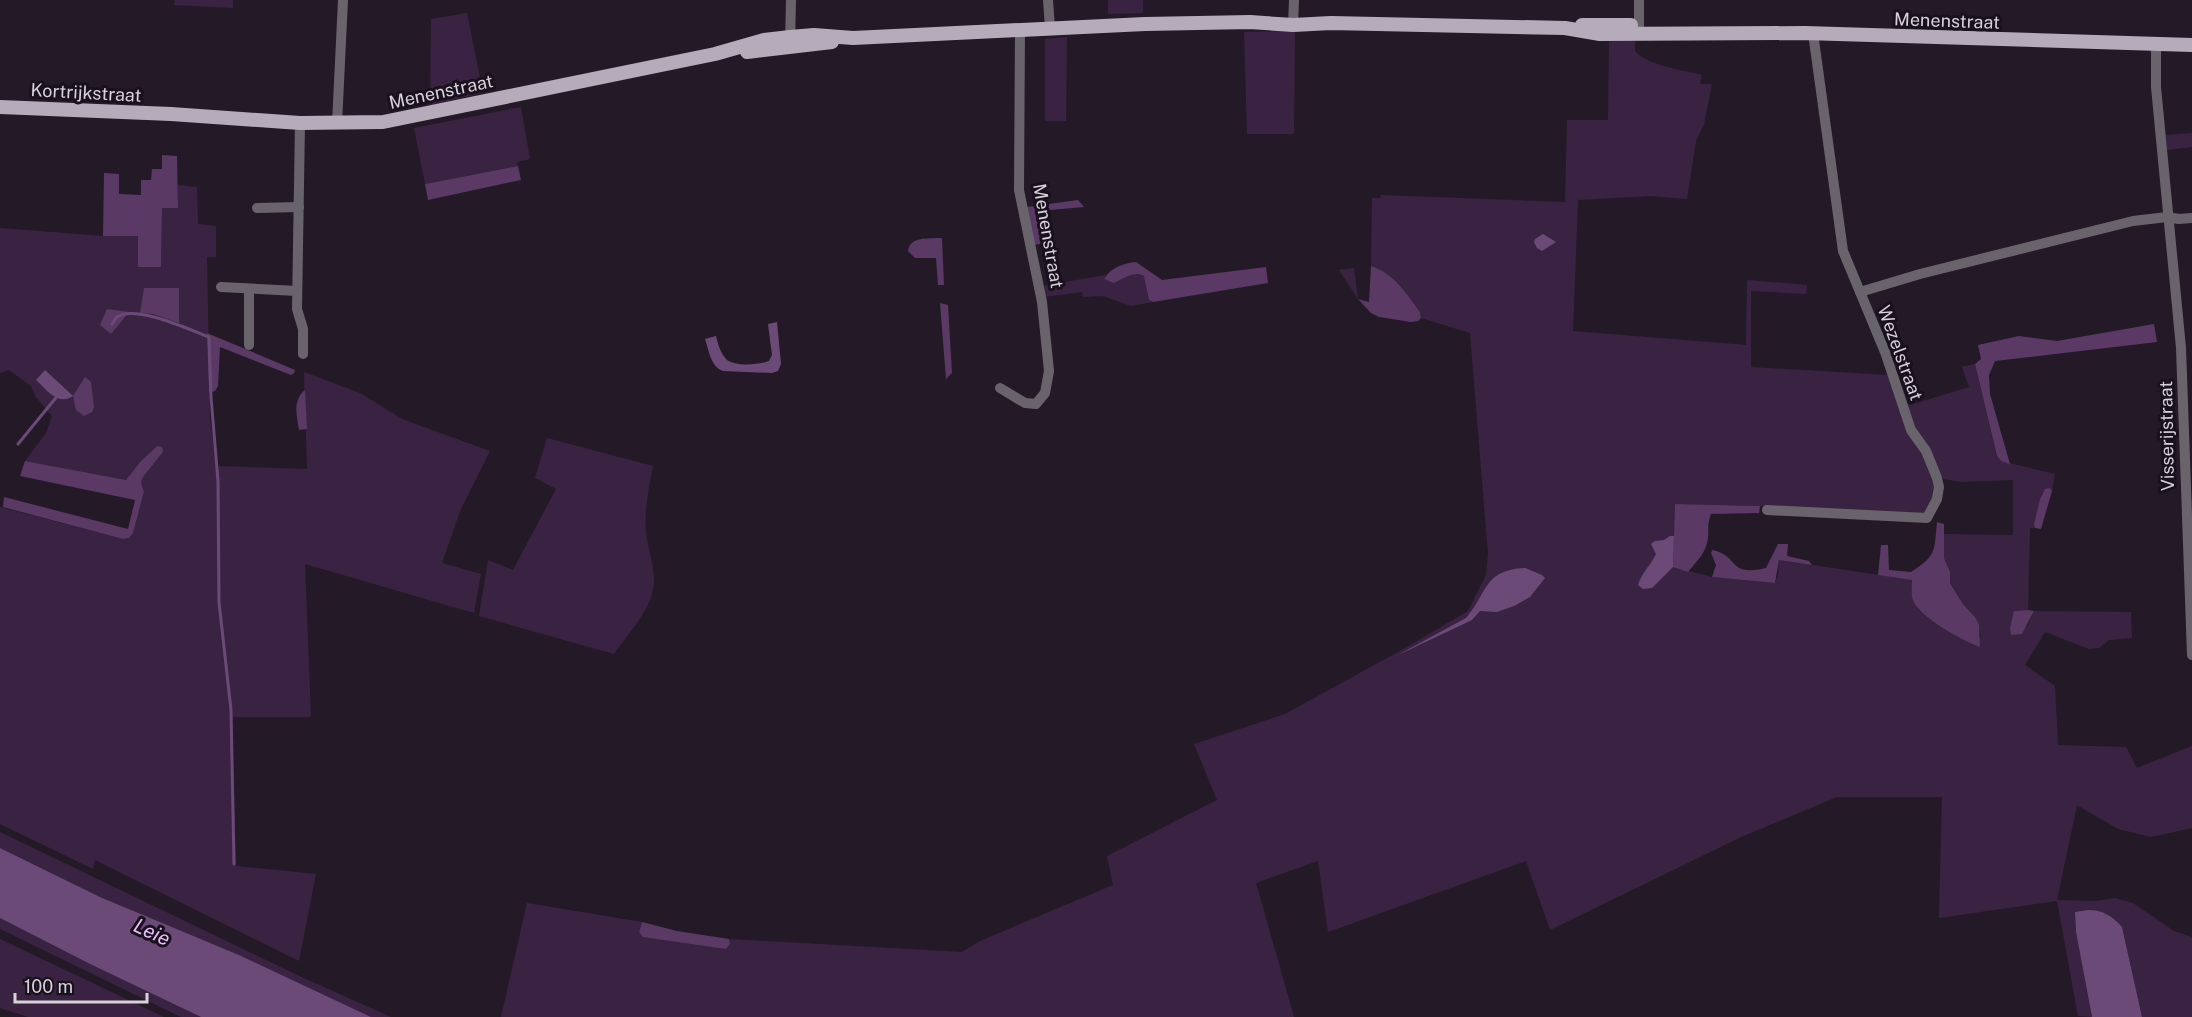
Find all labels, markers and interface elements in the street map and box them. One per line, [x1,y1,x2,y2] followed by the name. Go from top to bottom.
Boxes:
[1894,8,2000,33] street label: Menenstraat
[387,70,495,113] street label: Menenstraat
[30,79,142,106] street label: Kortrijkstraat
[1029,182,1068,290] street label: Menenstraat
[1874,303,1927,403] street label: Wezelstraat
[2155,381,2178,491] street label: Visserijstraat
[130,913,174,951] water label: Leie
[15,966,147,1004] scale bar
[24,976,73,997] text: 100 m

